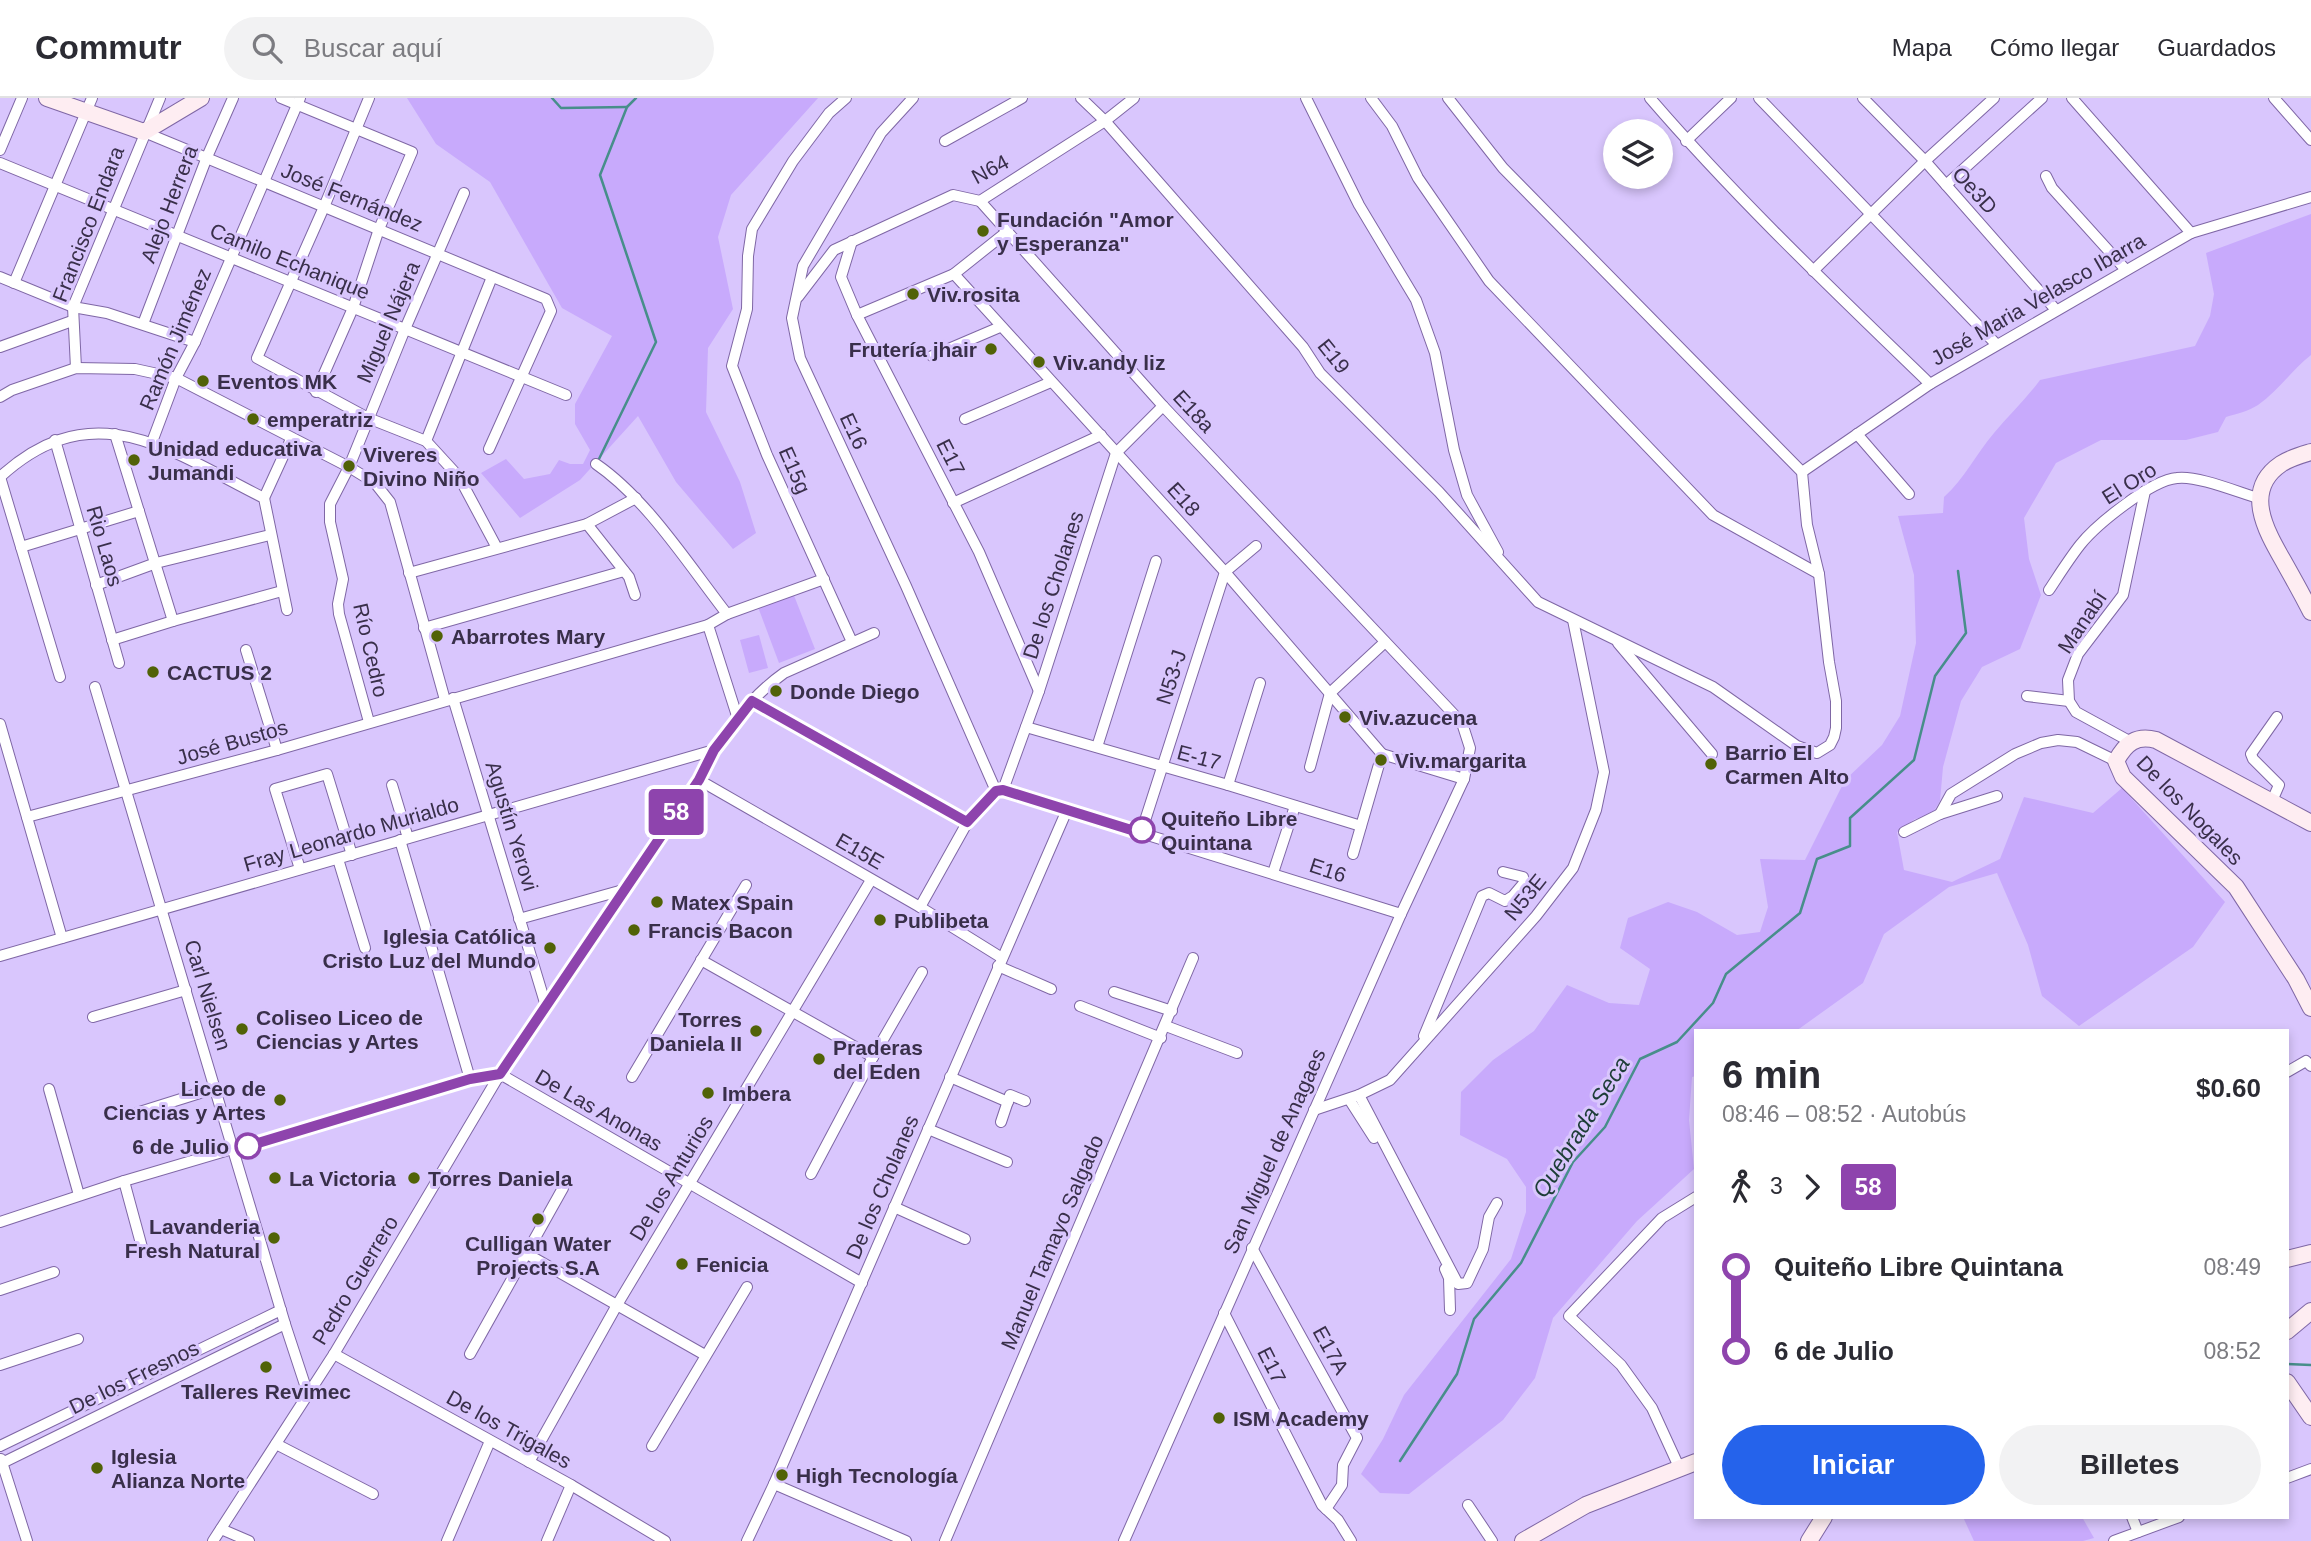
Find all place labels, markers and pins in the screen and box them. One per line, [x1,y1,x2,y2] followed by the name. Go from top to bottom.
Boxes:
[997,208,1174,255] place label: Fundación "Amor y Esperanza"
[975,223,991,239] marker: Fundación "Amor y Esperanza"
[927,283,1020,306] place label: Viv.rosita
[905,286,921,302] marker: Viv.rosita
[849,338,977,361] place label: Frutería jhair
[983,341,999,357] marker: Frutería jhair
[1053,351,1165,374] place label: Viv.andy liz
[1031,354,1047,370] marker: Viv.andy liz
[217,370,337,393] place label: Eventos MK
[195,373,211,389] marker: Eventos MK
[267,408,373,431] place label: emperatriz
[245,411,261,427] marker: emperatriz
[148,437,322,484] place label: Unidad educativa Jumandi
[363,443,480,490] place label: Viveres Divino Niño
[126,452,142,468] marker: Unidad educativa Jumandi
[341,458,357,474] marker: Viveres Divino Niño
[451,625,605,648] place label: Abarrotes Mary
[429,628,445,644] marker: Abarrotes Mary
[167,661,272,684] place label: CACTUS 2
[145,664,161,680] marker: CACTUS 2
[790,680,920,703] place label: Donde Diego
[768,683,784,699] marker: Donde Diego
[1359,706,1478,729] place label: Viv.azucena
[1337,709,1353,725] marker: Viv.azucena
[1725,741,1849,788] place label: Barrio El Carmen Alto
[1395,749,1526,772] place label: Viv.margarita
[1373,752,1389,768] marker: Viv.margarita
[1703,756,1719,772] marker: Barrio El Carmen Alto
[1161,807,1298,854] place label: Quiteño Libre Quintana
[1129,817,1155,843] marker: Quiteño Libre Quintana
[671,891,794,914] place label: Matex Spain
[649,894,665,910] marker: Matex Spain
[894,909,989,932] place label: Publibeta
[872,912,888,928] marker: Publibeta
[648,919,793,942] place label: Francis Bacon
[626,922,642,938] marker: Francis Bacon
[323,925,536,972] place label: Iglesia Católica Cristo Luz del Mundo
[542,940,558,956] marker: Iglesia Católica Cristo Luz del Mundo
[256,1006,423,1053] place label: Coliseo Liceo de Ciencias y Artes
[650,1008,742,1055] place label: Torres Daniela II
[234,1021,250,1037] marker: Coliseo Liceo de Ciencias y Artes
[748,1023,764,1039] marker: Torres Daniela II
[833,1036,923,1083] place label: Praderas del Eden
[811,1051,827,1067] marker: Praderas del Eden
[103,1077,266,1124] place label: Liceo de Ciencias y Artes
[722,1082,791,1105] place label: Imbera
[700,1085,716,1101] marker: Imbera
[272,1092,288,1108] marker: Liceo de Ciencias y Artes
[235,1133,261,1159] marker: 6 de Julio
[132,1135,229,1158] place label: 6 de Julio
[289,1167,396,1190] place label: La Victoria
[428,1167,573,1190] place label: Torres Daniela
[267,1170,283,1186] marker: La Victoria
[406,1170,422,1186] marker: Torres Daniela
[530,1211,546,1227] marker: Culligan Water Projects S.A
[125,1215,260,1262] place label: Lavanderia Fresh Natural
[266,1230,282,1246] marker: Lavanderia Fresh Natural
[465,1232,611,1279] place label: Culligan Water Projects S.A
[696,1253,769,1276] place label: Fenicia
[674,1256,690,1272] marker: Fenicia
[258,1359,274,1375] marker: Talleres Revimec
[181,1380,351,1403] place label: Talleres Revimec
[1233,1407,1369,1430] place label: ISM Academy
[1211,1410,1227,1426] marker: ISM Academy
[111,1445,245,1492] place label: Iglesia Alianza Norte
[89,1460,105,1476] marker: Iglesia Alianza Norte
[796,1464,958,1487] place label: High Tecnología
[774,1467,790,1483] marker: High Tecnología

